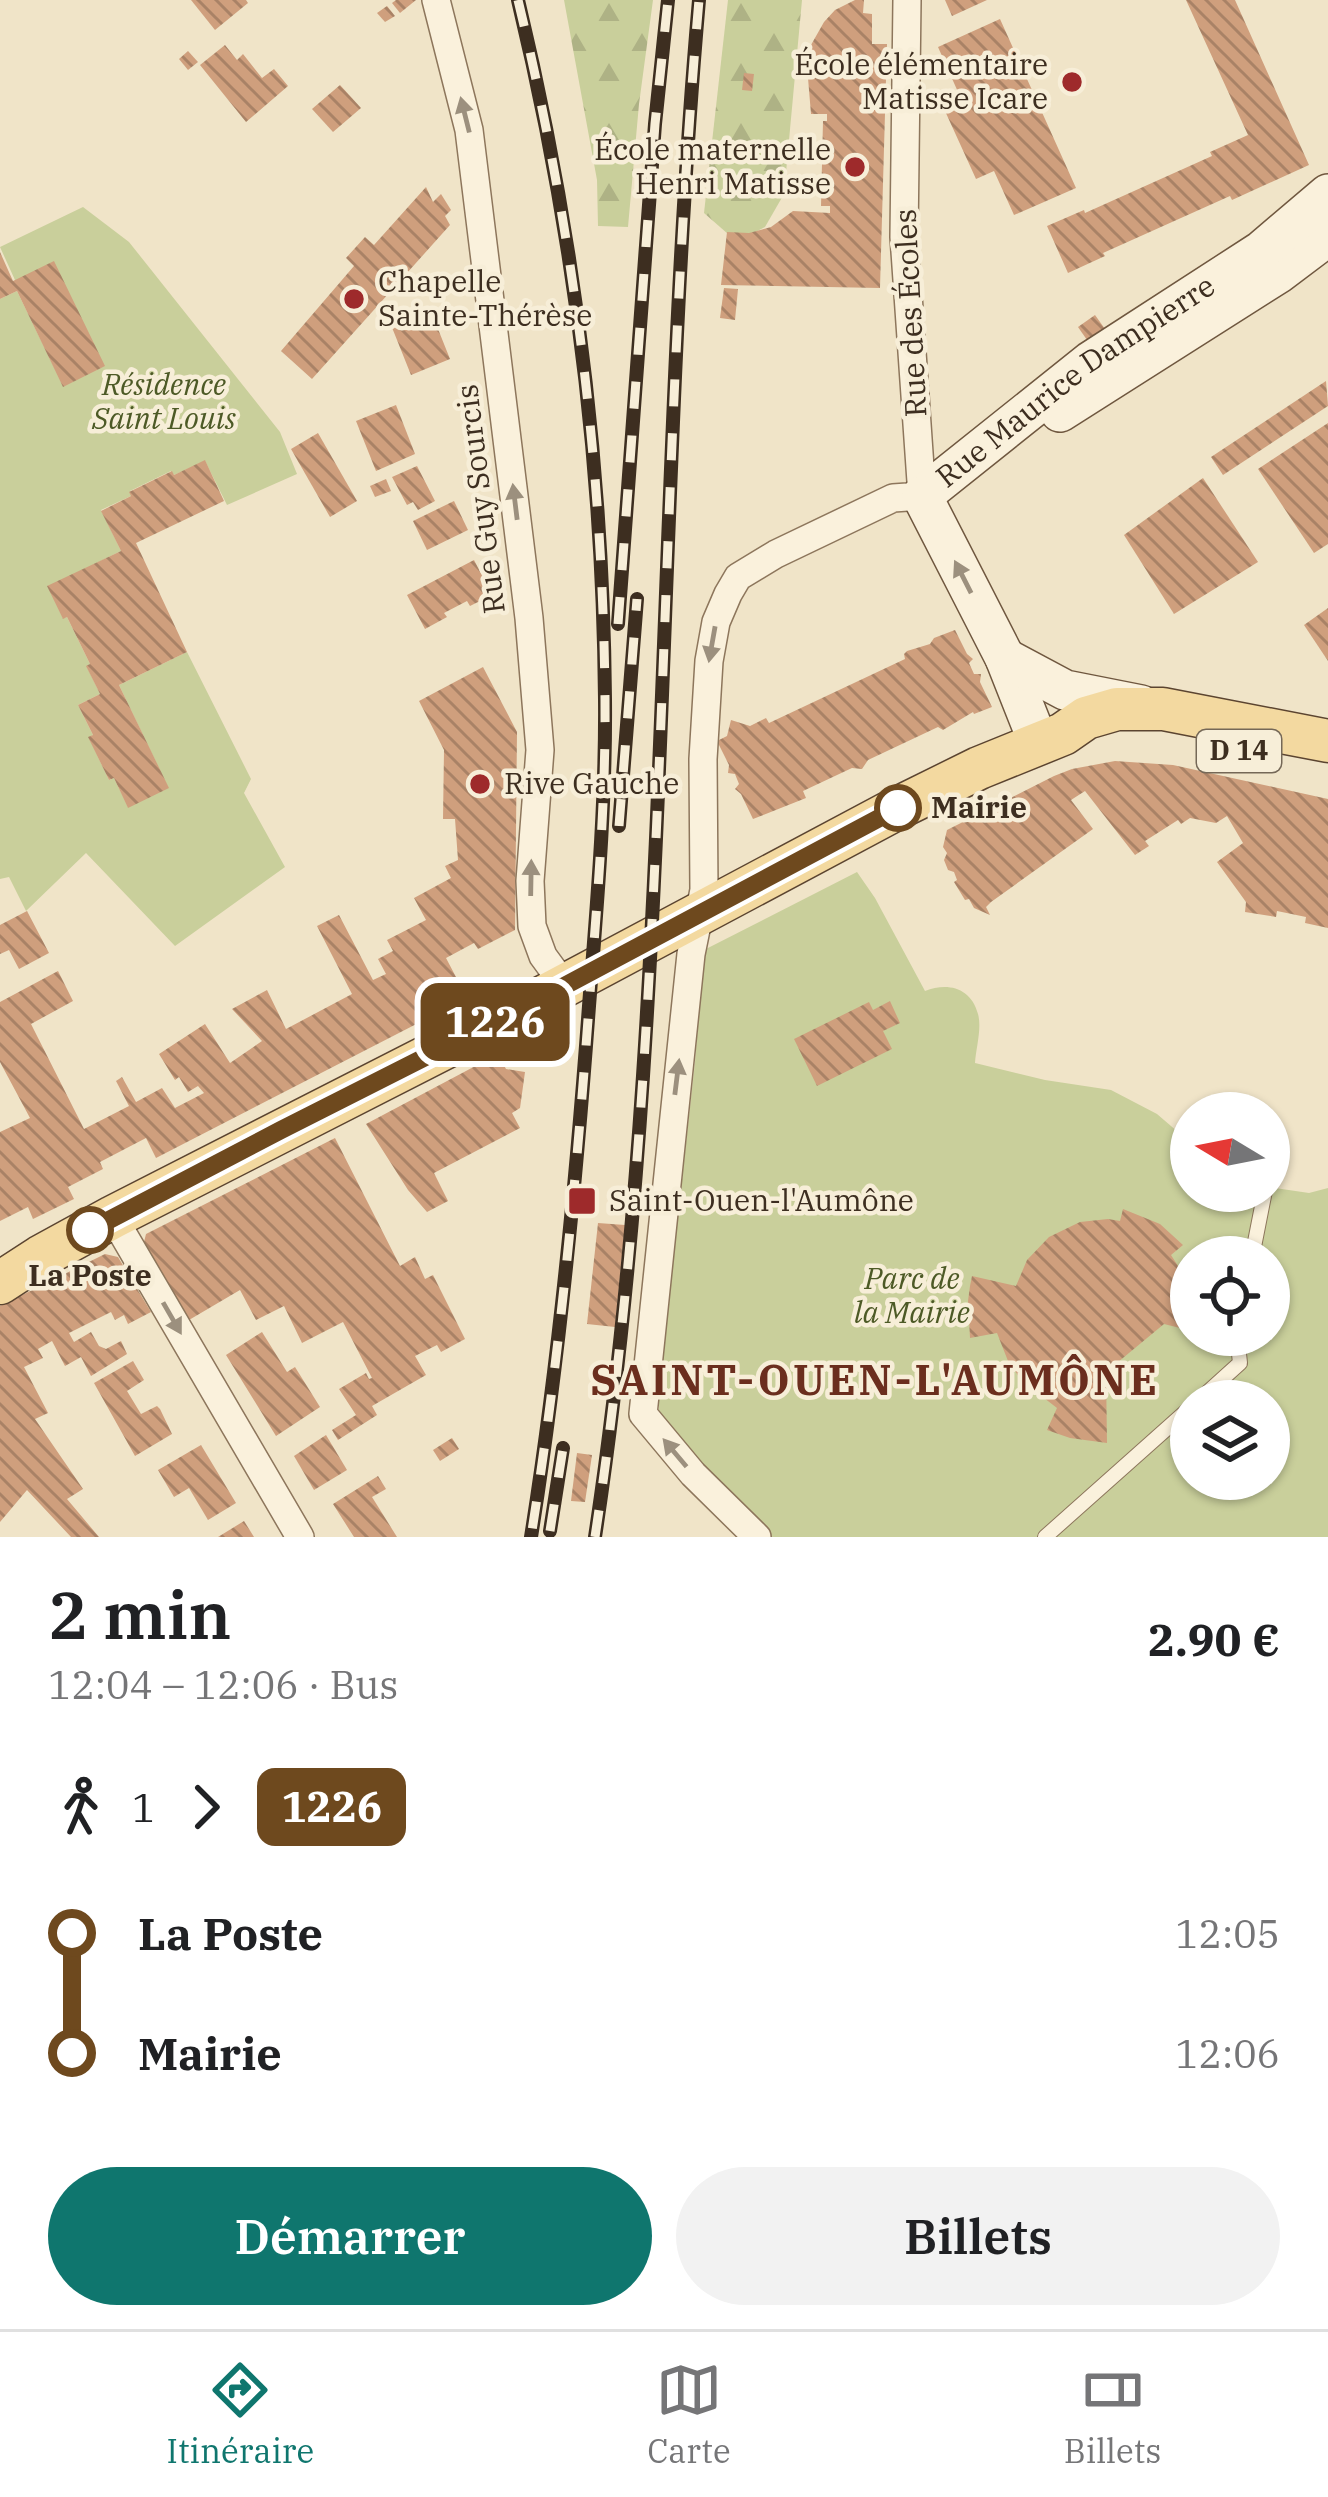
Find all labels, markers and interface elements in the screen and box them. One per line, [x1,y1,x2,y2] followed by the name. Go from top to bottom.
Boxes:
[794,44,1048,117] place label: École élémentaire Matisse Icare
[1059,69,1085,95] marker: École élémentaire Matisse Icare
[455,97,474,134] one-way arrow
[594,129,831,202] place label: École maternelle Henri Matisse
[842,154,868,180] marker: École maternelle Henri Matisse
[885,208,934,418] street label: Rue des Écoles
[378,261,592,334] place label: Chapelle Sainte-Thérèse
[927,265,1222,495] street label: Rue Maurice Dampierre
[341,286,367,312] marker: Chapelle Sainte-Thérèse
[91,364,236,437] park label: Résidence Saint Louis
[446,382,513,616] street label: Rue Guy Sourcis
[505,483,524,520] one-way arrow
[954,560,974,595] one-way arrow
[703,625,721,663] one-way arrow
[1197,730,1281,772] road number: D 14
[504,763,679,802] place label: Rive Gauche
[467,771,493,797] marker: Rive Gauche
[876,786,920,830] marker: Mairie
[931,787,1027,826] place label: Mairie
[522,858,541,896] one-way arrow
[411,983,579,1061] line badge: 1226
[445,994,545,1049] text: 1226
[667,1058,686,1095] one-way arrow
[1170,1092,1290,1212] north arrow
[1170,1092,1290,1500] map controls
[609,1180,914,1219] place label: Saint-Ouen-l'Aumône
[566,1185,598,1217] marker: Saint-Ouen-l'Aumône
[68,1208,112,1252] marker: La Poste
[1170,1236,1290,1356] button: locate
[28,1255,152,1294] place label: La Poste
[854,1258,970,1331] park label: Parc de la Mairie
[160,1301,181,1335] one-way arrow
[590,1352,1160,1407] district label: SAINT-OUEN-L'AUMÔNE
[1170,1380,1290,1500] button: layers
[663,1438,689,1469] one-way arrow
[48,1571,231,1657] text: 2 min
[1148,1610,1280,1668] text: 2.90 €
[48,1659,398,1710] text: 12:04 – 12:06 · Bus
[48,1774,114,1840] icon: walk
[173,1774,239,1840] icon: forward
[281,1779,382,1834] text: 1226
[132,1782,155,1833] text: 1
[138,1904,323,1962] text: La Poste
[1175,1908,1280,1959] text: 12:05
[138,2024,282,2082] text: Mairie
[1175,2028,1280,2079] text: 12:06
[48,2167,652,2305] button: Démarrer
[676,2167,1280,2305] button: Billets
[167,2357,314,2472] tab: Itinéraire
[647,2357,731,2472] tab: Carte
[1064,2357,1161,2472] tab: Billets

